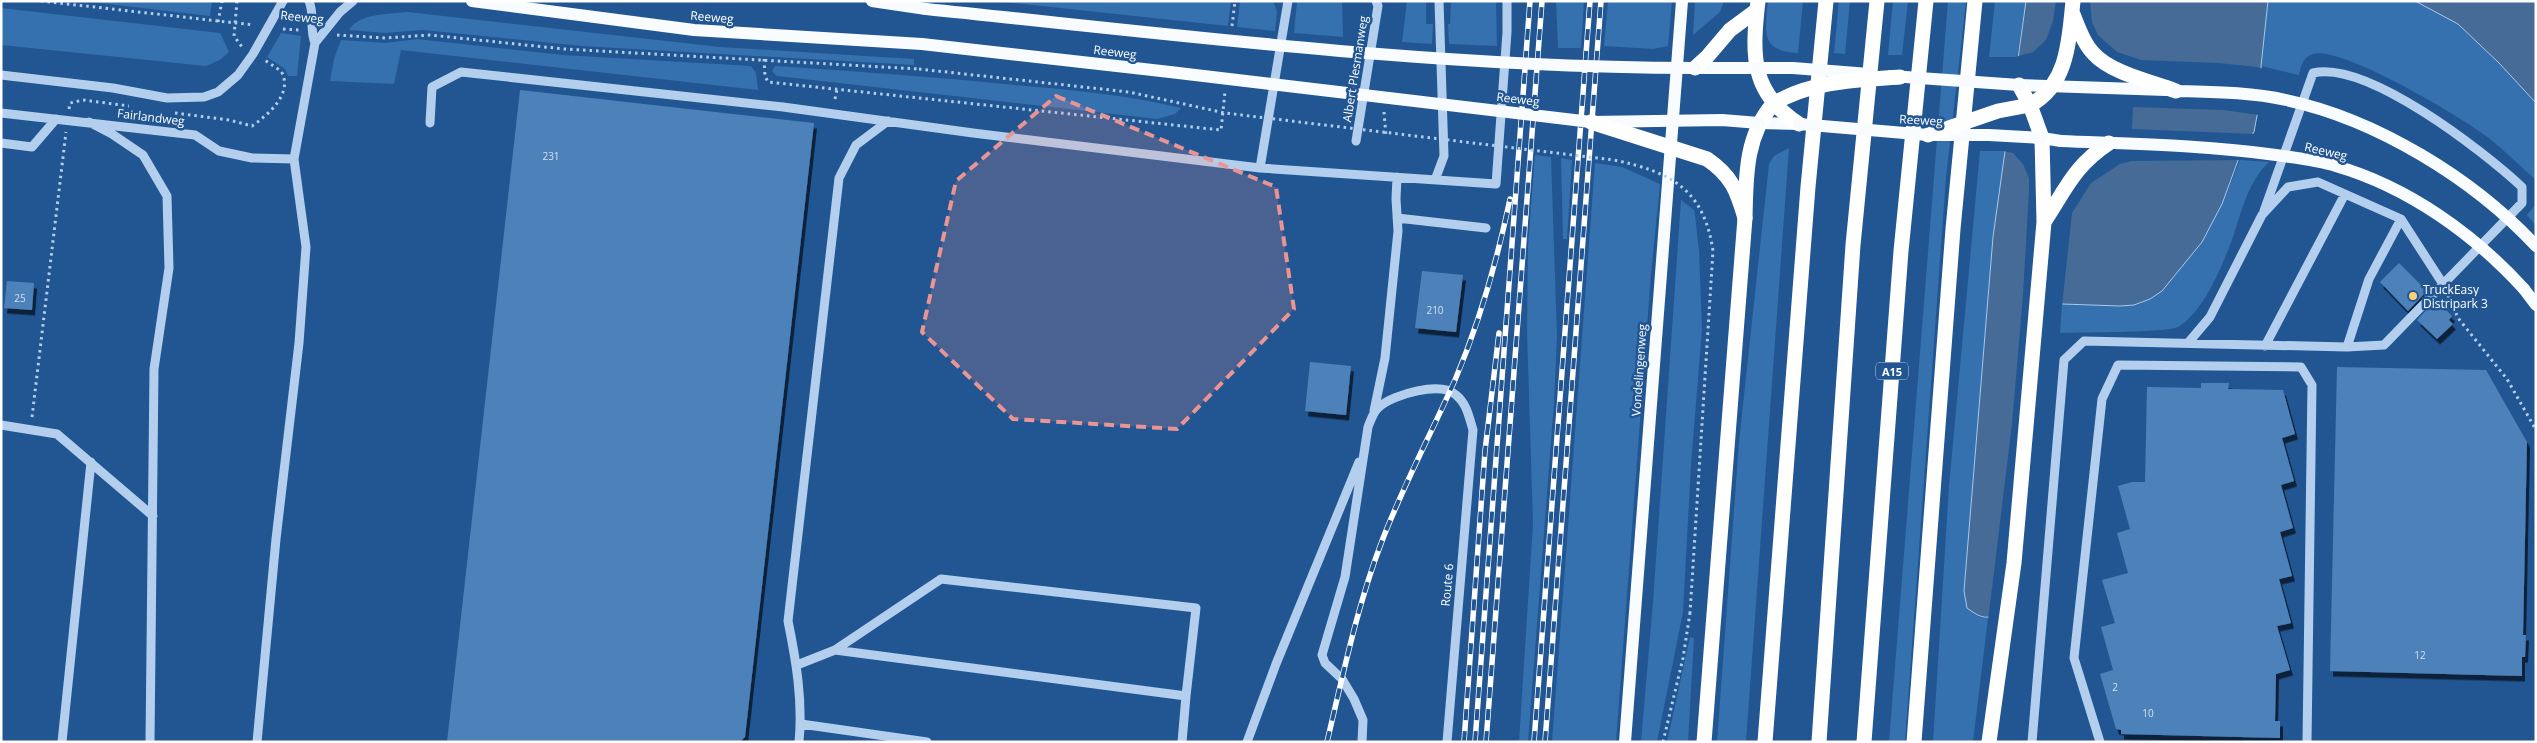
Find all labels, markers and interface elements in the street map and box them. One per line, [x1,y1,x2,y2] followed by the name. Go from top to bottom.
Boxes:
[280,6,325,28] street label: Reeweg
[690,7,735,27] street label: Reeweg
[1338,14,1372,123] street label: Albert Plesmanweg
[1092,41,1138,63] street label: Reeweg
[1495,88,1541,110] street label: Reeweg
[116,104,186,130] street label: Fairlandweg
[1899,110,1944,130] street label: Reeweg
[2303,138,2350,164] street label: Reeweg
[542,149,560,163] house number: 231
[2423,281,2488,312] place label: TruckEasy Distripark 3
[2407,290,2419,302] marker: TruckEasy Distripark 3
[14,291,26,305] house number: 25
[1426,303,1444,317] house number: 210
[1627,323,1651,417] street label: Vondelingenweg
[1876,362,1908,380] road number: A15
[1437,563,1457,607] street label: Route 6
[2414,648,2426,662] house number: 12
[2112,680,2118,694] house number: 2
[2142,706,2154,720] house number: 10

